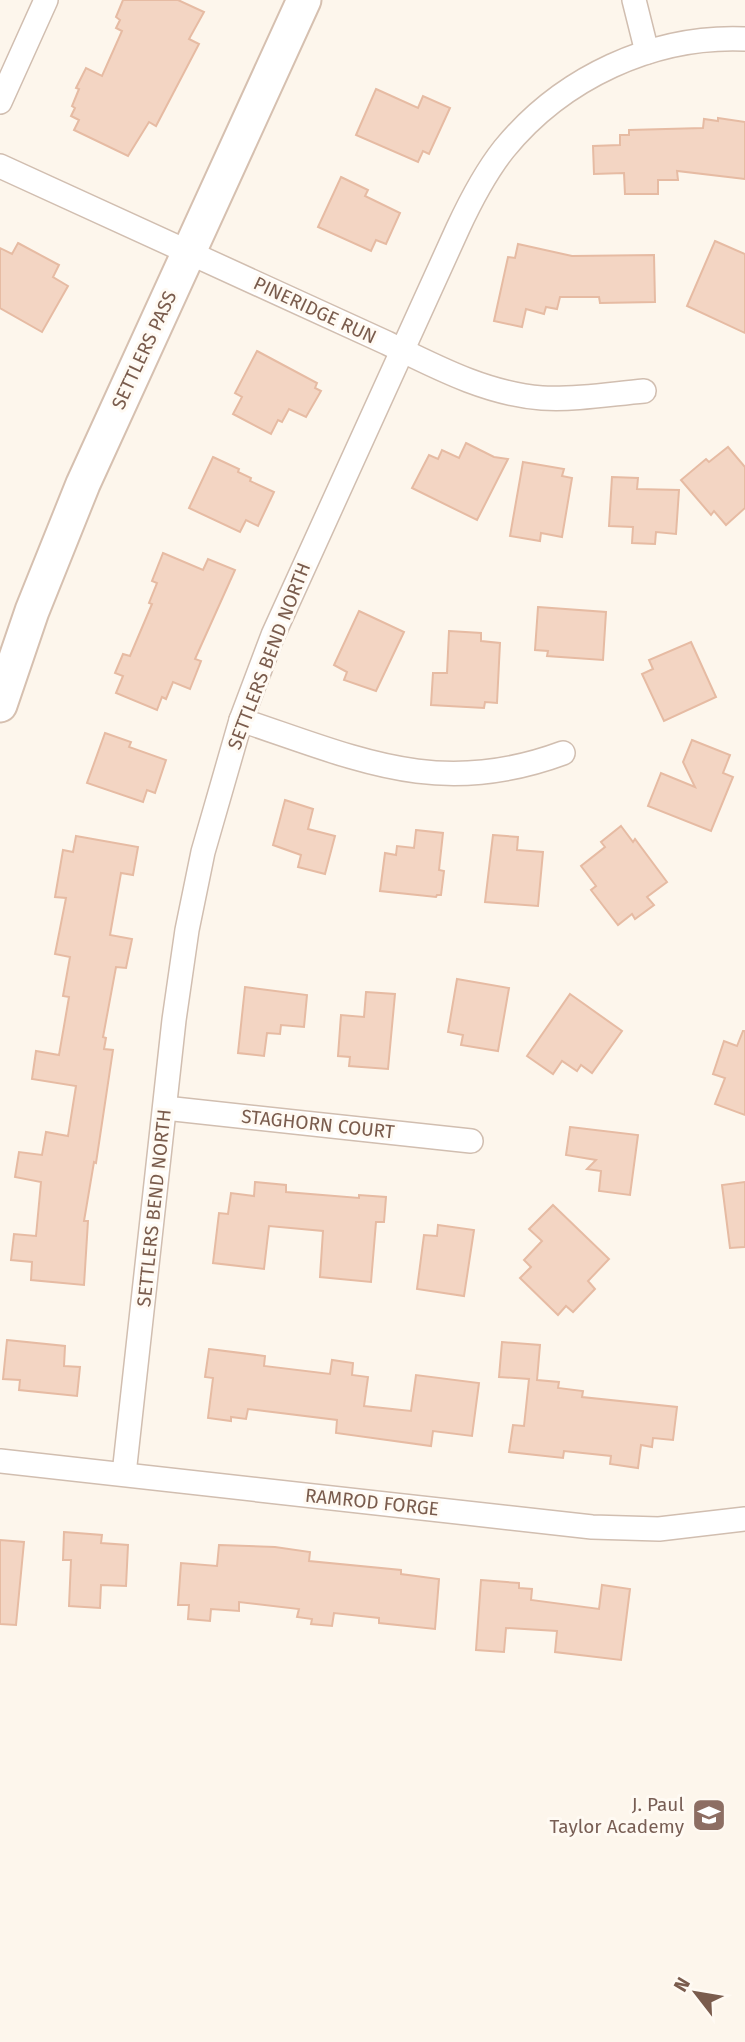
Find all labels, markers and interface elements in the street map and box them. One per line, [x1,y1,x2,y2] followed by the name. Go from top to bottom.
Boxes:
[250,271,380,349] street label: PINERIDGE RUN
[107,287,181,413] street label: SETTLERS PASS
[223,559,315,753] street label: SETTLERS BEND NORTH
[240,1105,396,1144] street label: STAGHORN COURT
[132,1108,176,1308] street label: SETTLERS BEND NORTH
[304,1484,440,1520] street label: RAMROD FORGE
[549,1793,685,1838] place label: J. Paul Taylor Academy
[690,1796,728,1834] school or university icon: J. Paul Taylor Academy
[661,1958,731,2028] north arrow
[669,1973,695,1996] text: N

